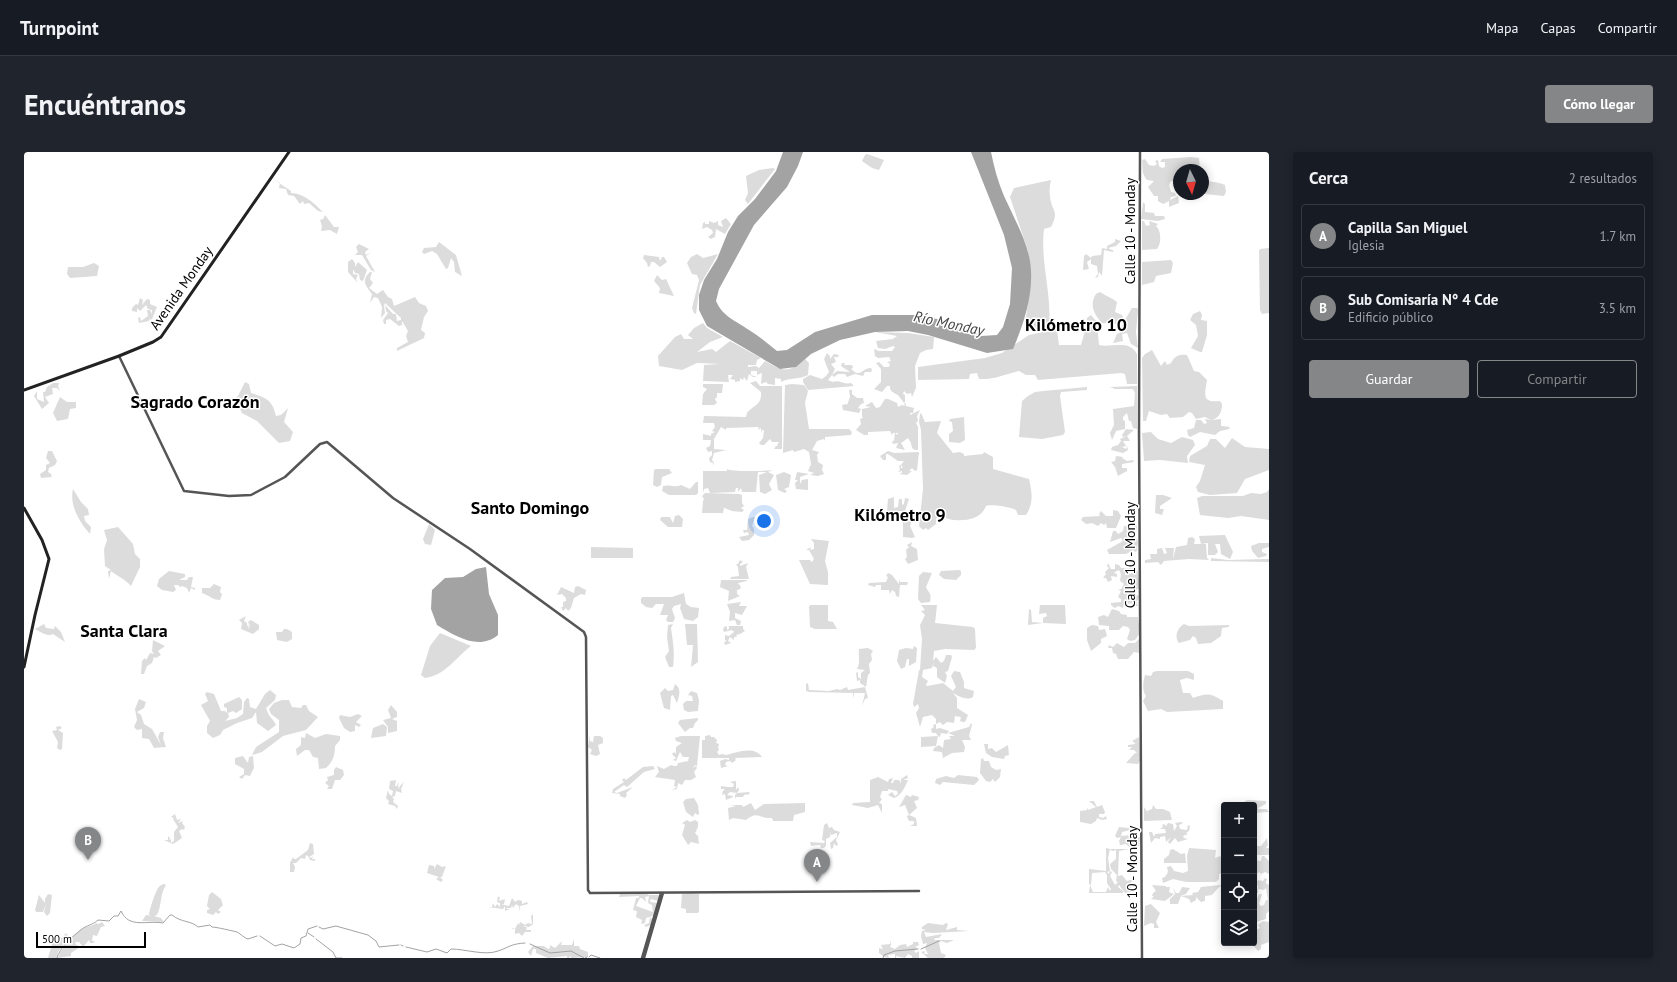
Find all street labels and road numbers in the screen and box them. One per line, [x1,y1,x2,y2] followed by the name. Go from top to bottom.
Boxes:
[1121,177,1139,284] street label: Calle 10 - Monday
[145,242,217,333] street label: Avenida Monday
[1121,501,1139,608] street label: Calle 10 - Monday
[1123,825,1141,932] street label: Calle 10 - Monday

